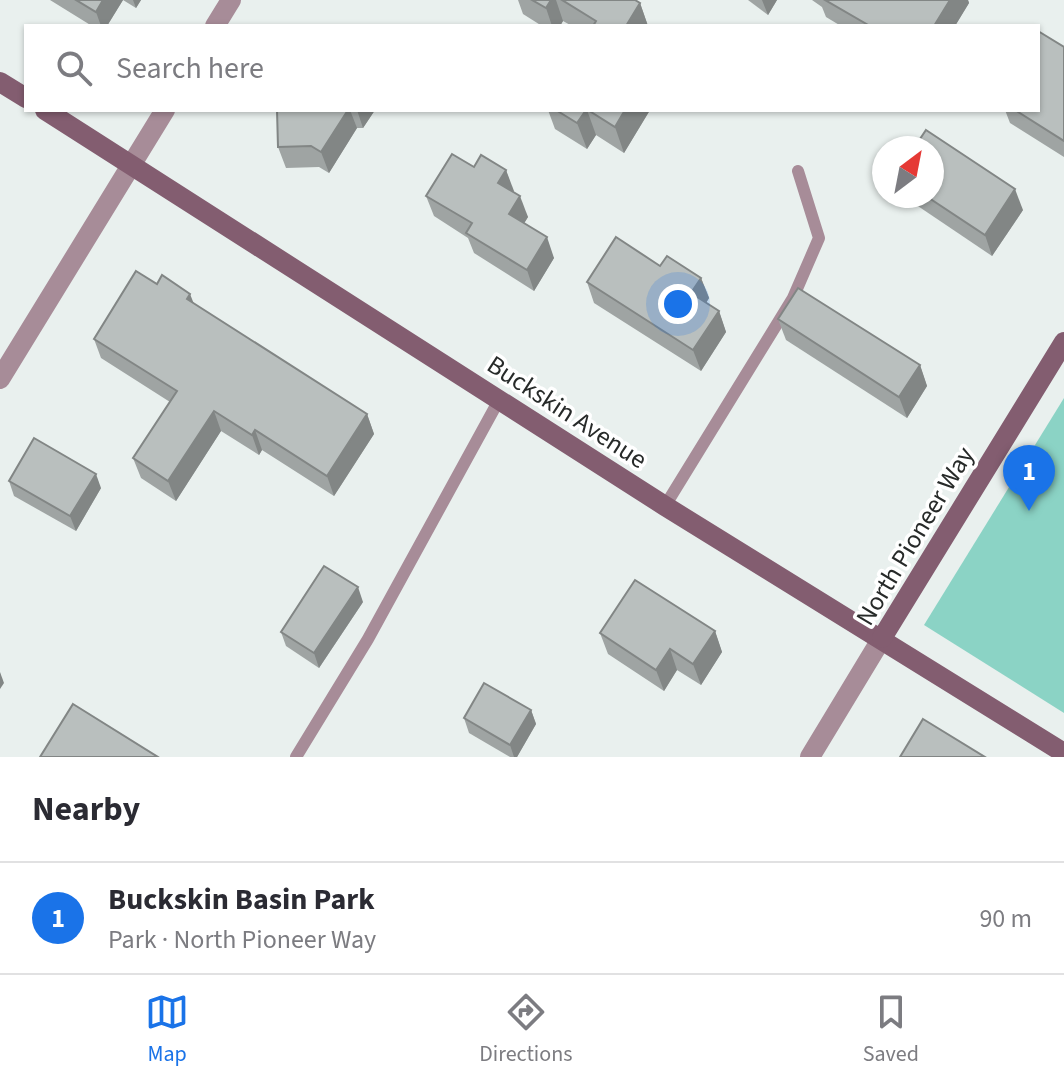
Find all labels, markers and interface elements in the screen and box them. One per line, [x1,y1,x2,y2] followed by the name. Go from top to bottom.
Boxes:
[24,24,1040,112] search box
[52,46,96,90] icon: search
[116,47,264,90] text: Search here
[872,136,944,208] north arrow
[658,284,698,324] your location
[480,346,654,478] street label: Buckskin Avenue
[847,440,983,632] street label: North Pioneer Way
[1003,445,1055,511] pin: 1
[32,785,140,834] text: Nearby
[108,878,375,921] text: Buckskin Basin Park
[51,900,65,937] text: 1
[979,900,1032,937] text: 90 m
[108,921,376,958] text: Park · North Pioneer Way
[145,990,189,1070] tab: Map
[479,990,572,1070] tab: Directions
[863,990,919,1070] tab: Saved

